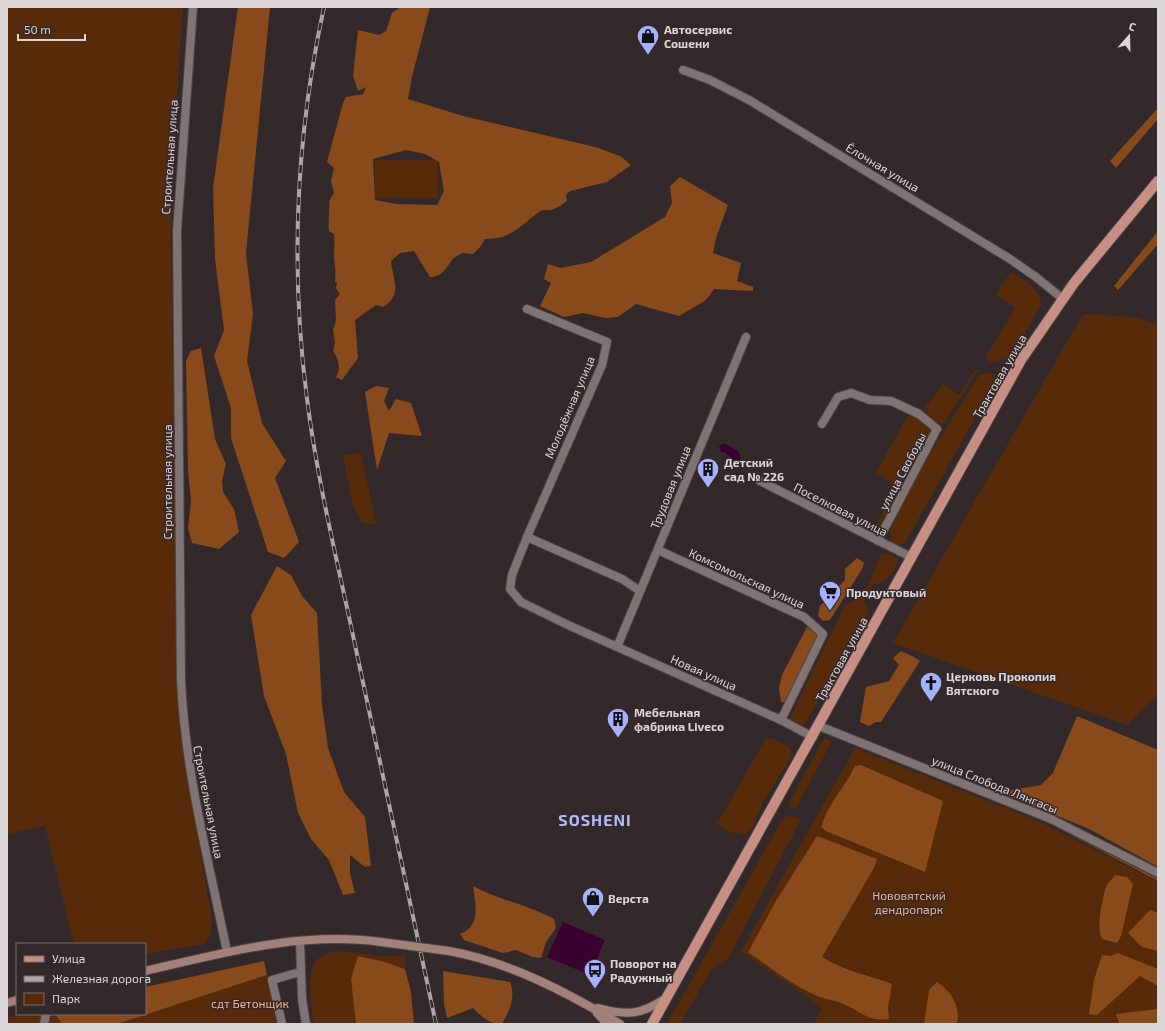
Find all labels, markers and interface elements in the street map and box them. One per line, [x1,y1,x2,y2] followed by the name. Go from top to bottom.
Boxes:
[18,16,85,42] scale bar
[1109,16,1149,56] north arrow
[1127,19,1138,34] text: С
[24,22,51,36] text: 50 m
[664,22,732,50] place label: Автосервис Сошени
[635,23,661,56] shop icon: Автосервис Сошени
[158,99,181,215] street label: Строительная улица
[843,140,922,195] street label: Ёлочная улица
[969,332,1030,421] street label: Трактовая улица
[541,354,598,461] street label: Молодёжная улица
[160,424,175,540] street label: Строительная улица
[876,430,929,513] street label: улица Свободы
[647,443,694,531] street label: Трудовая улица
[724,455,784,483] place label: Детский сад № 226
[695,456,721,489] building icon: Детский сад № 226
[791,479,890,540] street label: Поселковая улица
[687,545,807,612] street label: Комсомольская улица
[817,579,843,612] supermarket icon: Продуктовый
[846,585,926,599] place label: Продуктовый
[812,614,871,704] street label: Трактовая улица
[668,651,739,694] street label: Новая улица
[946,669,1056,697] place label: Церковь Прокопия Вятского
[918,670,944,703] church icon: Церковь Прокопия Вятского
[634,705,724,733] place label: Мебельная фабрика Liveco
[605,706,631,739] building icon: Мебельная фабрика Liveco
[190,744,227,860] street label: Строительная улица
[930,752,1060,817] street label: улица Слобода Лянгасы
[558,810,632,829] district label: SOSHENI
[580,885,606,918] shop icon: Верста
[872,888,946,916] park label: Нововятский дендропарк
[608,891,649,905] place label: Верста
[16,943,146,1015] legend
[52,951,85,965] text: Улица
[610,956,677,984] place label: Поворот на Радужный
[582,957,608,990] bus stop icon: Поворот на Радужный
[52,971,151,985] text: Железная дорога
[52,991,81,1005] text: Парк
[211,996,290,1010] park label: сдт Бетонщик

